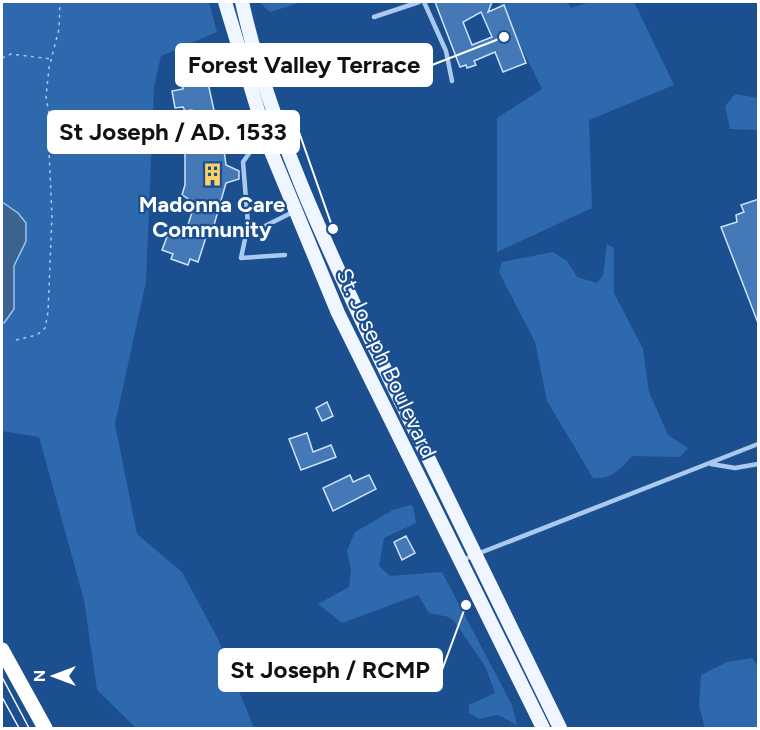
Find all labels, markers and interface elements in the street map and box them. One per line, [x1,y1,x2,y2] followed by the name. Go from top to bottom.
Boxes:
[176,44,432,86] callout: Forest Valley Terrace
[188,50,420,79] text: Forest Valley Terrace
[48,111,299,153] callout: St Joseph / AD. 1533
[59,117,287,146] text: St Joseph / AD. 1533
[199,162,225,188] building icon: Madonna Care Community
[139,191,285,243] place label: Madonna Care Community
[331,264,442,463] street label: St. Joseph Boulevard
[24,646,84,706] north arrow
[219,649,442,691] callout: St Joseph / RCMP
[230,655,430,684] text: St Joseph / RCMP
[30,670,49,682] text: N

